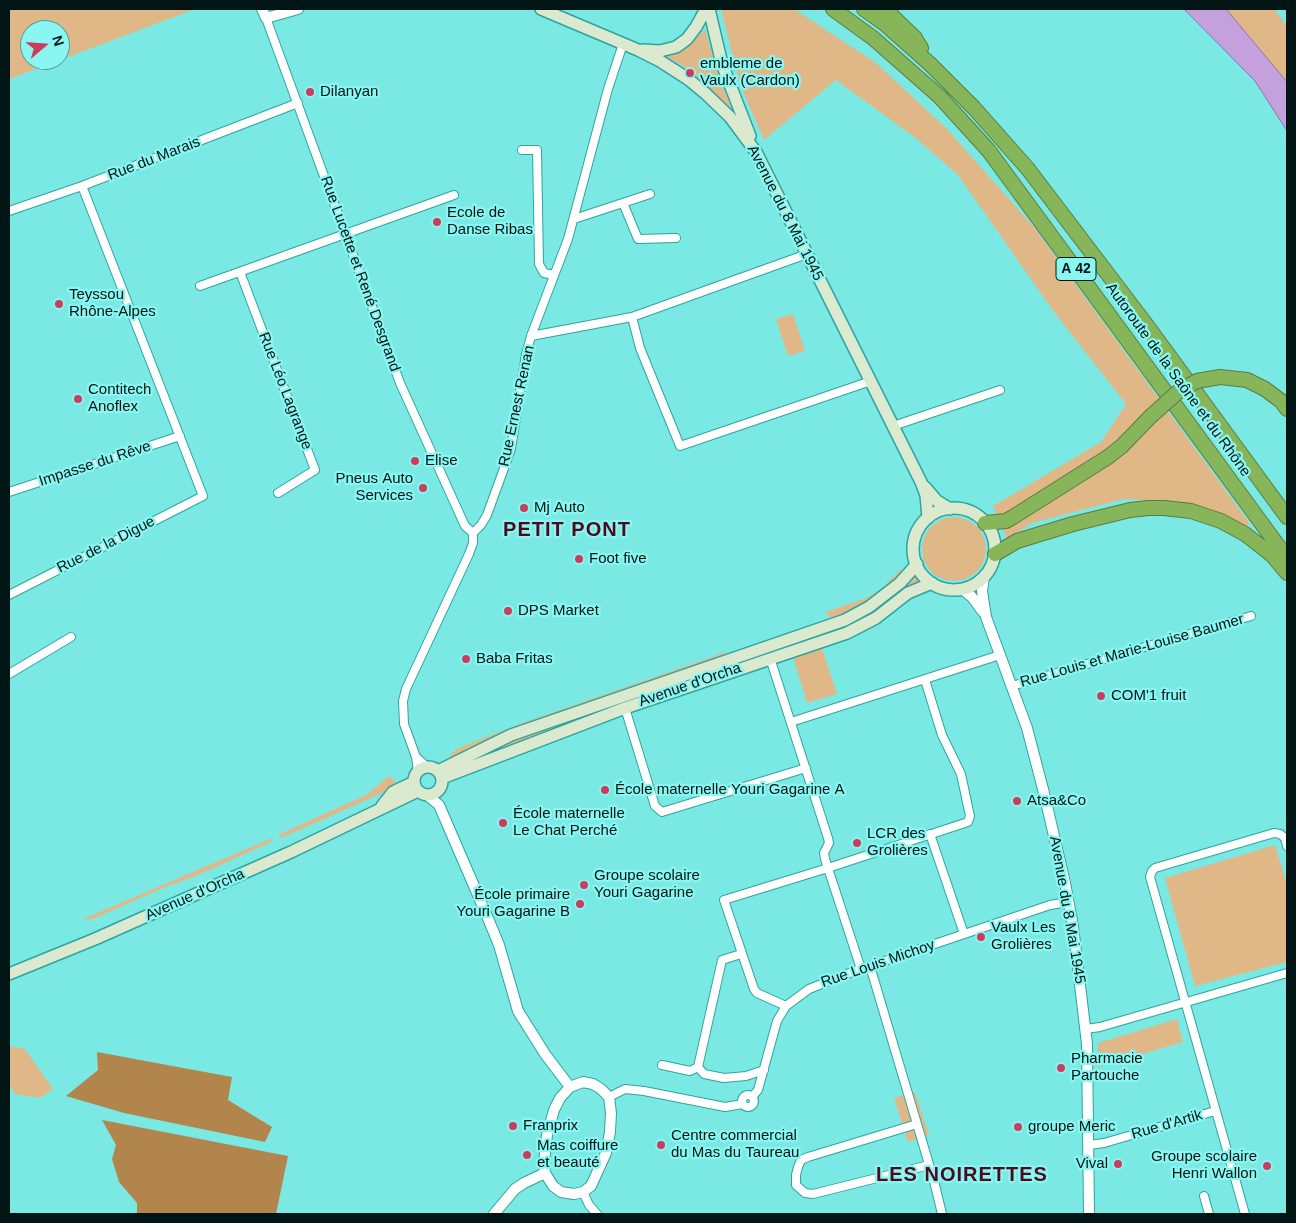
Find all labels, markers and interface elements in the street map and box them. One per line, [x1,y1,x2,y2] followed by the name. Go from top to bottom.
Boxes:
[20,20,70,70] north arrow
[49,33,67,48] text: N
[700,55,800,90] place label: embleme de Vaulx (Cardon)
[684,67,696,79] marker: embleme de Vaulx (Cardon)
[320,83,378,101] place label: Dilanyan
[304,86,316,98] marker: Dilanyan
[105,133,203,185] street label: Rue du Marais
[743,142,827,284] street label: Avenue du 8 Mai 1945
[316,174,404,374] street label: Rue Lucette et René Desgrand
[447,204,533,239] place label: Ecole de Danse Ribas
[431,216,443,228] marker: Ecole de Danse Ribas
[1056,258,1096,280] road number: A 42
[1102,280,1254,480] street label: Autoroute de la Saône et du Rhône
[69,286,156,321] place label: Teyssou Rhône-Alpes
[53,298,65,310] marker: Teyssou Rhône-Alpes
[254,330,316,452] street label: Rue Léo Lagrange
[495,344,539,468] street label: Rue Ernest Renan
[88,381,151,416] place label: Contitech Anoflex
[72,393,84,405] marker: Contitech Anoflex
[37,437,153,491] street label: Impasse du Rêve
[425,452,458,470] place label: Elise
[409,455,421,467] marker: Elise
[335,470,413,505] place label: Pneus Auto Services
[417,482,429,494] marker: Pneus Auto Services
[534,499,585,517] place label: Mj Auto
[518,502,530,514] marker: Mj Auto
[54,513,158,577] street label: Rue de la Digue
[502,518,632,542] district label: PETIT PONT
[589,550,647,568] place label: Foot five
[573,553,585,565] marker: Foot five
[518,602,599,620] place label: DPS Market
[502,605,514,617] marker: DPS Market
[1018,610,1246,692] street label: Rue Louis et Marie-Louise Baumer
[476,650,553,668] place label: Baba Fritas
[460,653,472,665] marker: Baba Fritas
[637,659,743,711] street label: Avenue d'Orcha
[1111,687,1186,705] place label: COM'1 fruit
[1095,690,1107,702] marker: COM'1 fruit
[615,781,845,799] place label: École maternelle Youri Gagarine A
[599,784,611,796] marker: École maternelle Youri Gagarine A
[1027,792,1086,810] place label: Atsa&Co
[1011,795,1023,807] marker: Atsa&Co
[513,805,625,840] place label: École maternelle Le Chat Perché
[497,817,509,829] marker: École maternelle Le Chat Perché
[867,825,928,860] place label: LCR des Grolières
[1045,835,1089,985] street label: Avenue du 8 Mai 1945
[851,837,863,849] marker: LCR des Grolières
[143,865,247,925] street label: Avenue d'Orcha
[594,867,700,902] place label: Groupe scolaire Youri Gagarine
[578,879,590,891] marker: Groupe scolaire Youri Gagarine
[456,886,570,921] place label: École primaire Youri Gagarine B
[574,898,586,910] marker: École primaire Youri Gagarine B
[991,919,1056,954] place label: Vaulx Les Grolières
[975,931,987,943] marker: Vaulx Les Grolières
[819,936,937,992] street label: Rue Louis Michoy
[1071,1050,1143,1085] place label: Pharmacie Partouche
[1055,1062,1067,1074] marker: Pharmacie Partouche
[1129,1106,1205,1144] street label: Rue d'Artik
[523,1117,578,1135] place label: Franprix
[1028,1118,1116,1136] place label: groupe Meric
[507,1120,519,1132] marker: Franprix
[1012,1121,1024,1133] marker: groupe Meric
[671,1127,799,1162] place label: Centre commercial du Mas du Taureau
[537,1137,618,1172] place label: Mas coiffure et beauté
[655,1139,667,1151] marker: Centre commercial du Mas du Taureau
[1151,1148,1257,1183] place label: Groupe scolaire Henri Wallon
[521,1149,533,1161] marker: Mas coiffure et beauté
[1076,1155,1108,1173] place label: Vival
[1112,1158,1124,1170] marker: Vival
[1261,1160,1273,1172] marker: Groupe scolaire Henri Wallon
[874,1163,1050,1187] district label: LES NOIRETTES

